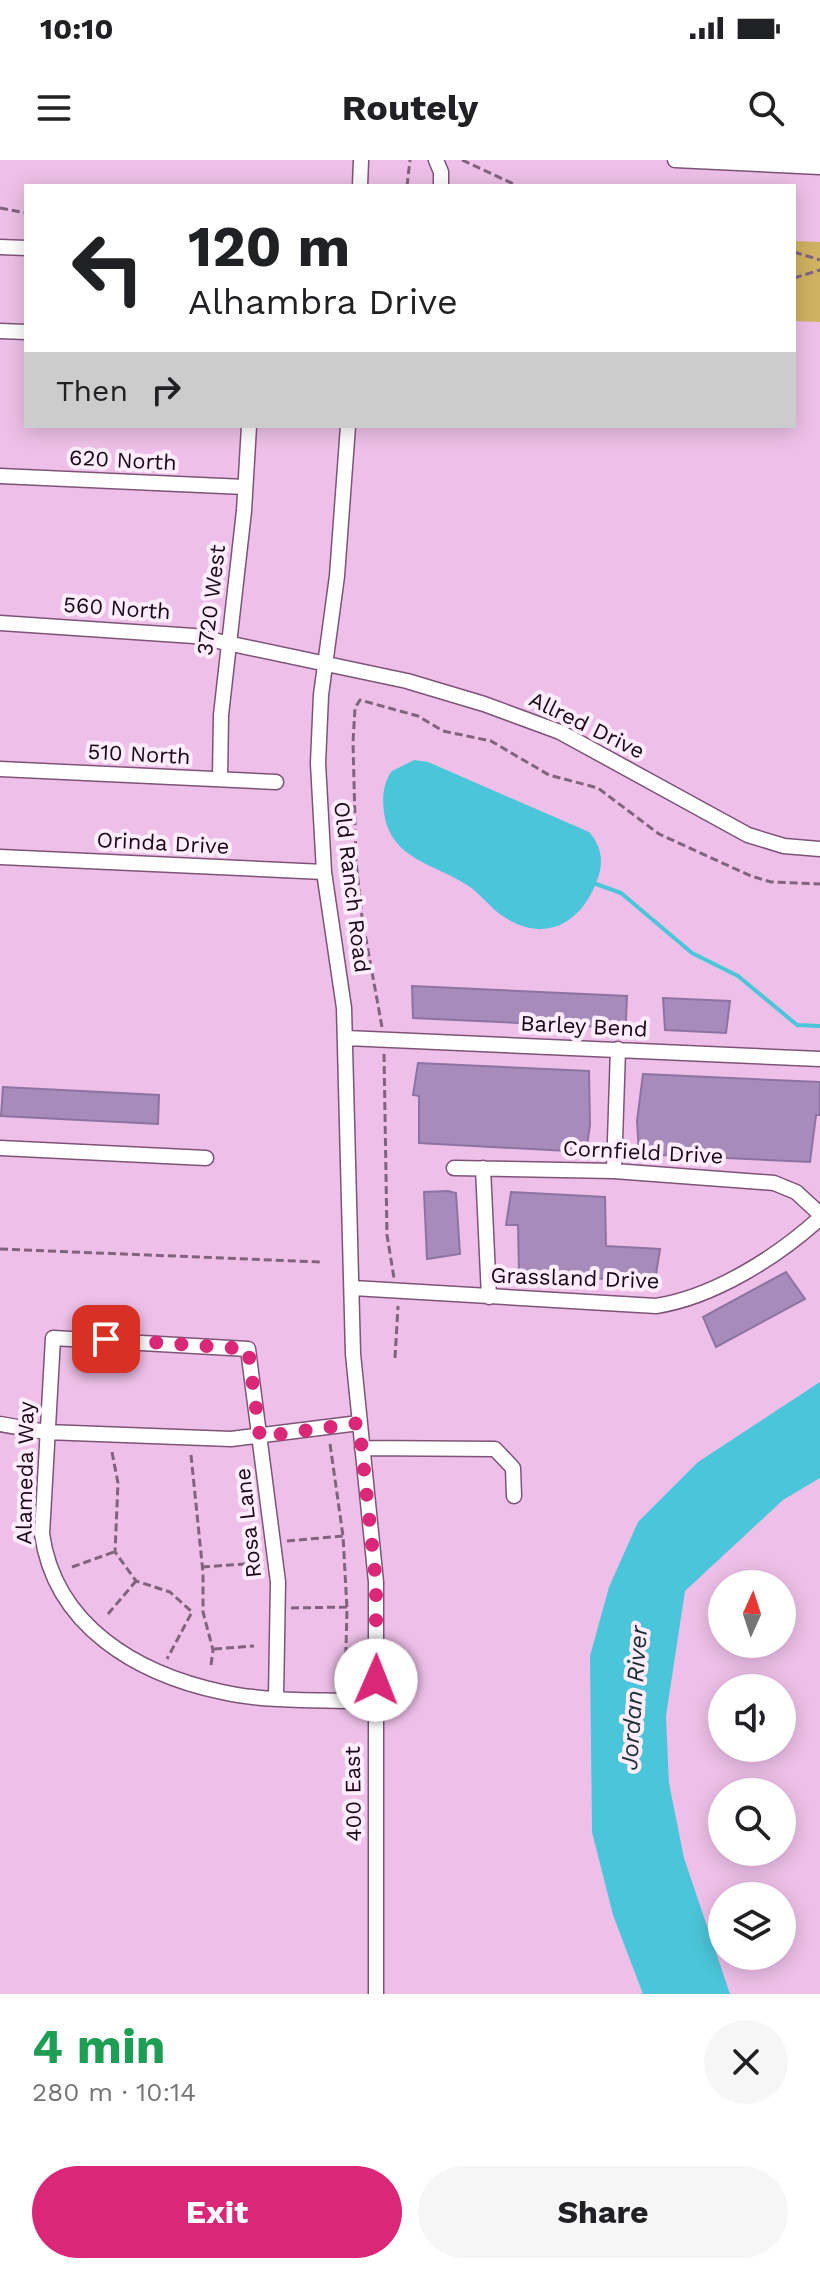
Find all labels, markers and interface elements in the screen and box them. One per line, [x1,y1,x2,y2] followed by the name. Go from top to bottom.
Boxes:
[40,11,114,46] text: 10:10
[32,86,76,130] icon: menu
[744,86,788,130] icon: search
[342,87,478,129] text: Routely
[188,214,350,280] text: 120 m
[56,216,160,320] icon: left
[188,281,458,323] text: Alhambra Drive
[144,368,188,412] icon: right
[56,373,128,408] text: Then
[69,445,177,475] street label: 620 North
[192,543,230,657] street label: 3720 West
[62,592,172,624] street label: 560 North
[525,686,649,764] street label: Allred Drive
[87,739,191,769] street label: 510 North
[329,800,375,974] street label: Old Ranch Road
[96,827,230,859] street label: Orinda Drive
[520,1010,648,1042] street label: Barley Bend
[562,1135,724,1169] street label: Cornfield Drive
[490,1263,660,1293] street label: Grassland Drive
[72,1305,140,1373] pin
[84,1317,128,1361] icon: arrive
[11,1400,39,1545] street label: Alameda Way
[230,1467,266,1579] street label: Rosa Lane
[708,1570,796,1658] north arrow
[708,1570,796,1970] map controls
[615,1623,653,1771] water label: Jordan River
[334,1638,418,1722] position arrow
[708,1674,796,1762] button: sound
[340,1746,366,1842] street label: 400 East
[708,1778,796,1866] button: search
[708,1882,796,1970] button: layers
[32,2018,166,2075] text: 4 min
[704,2020,788,2104] button: close
[32,2077,196,2107] text: 280 m · 10:14
[32,2166,402,2258] button: Exit
[418,2166,788,2258] button: Share

